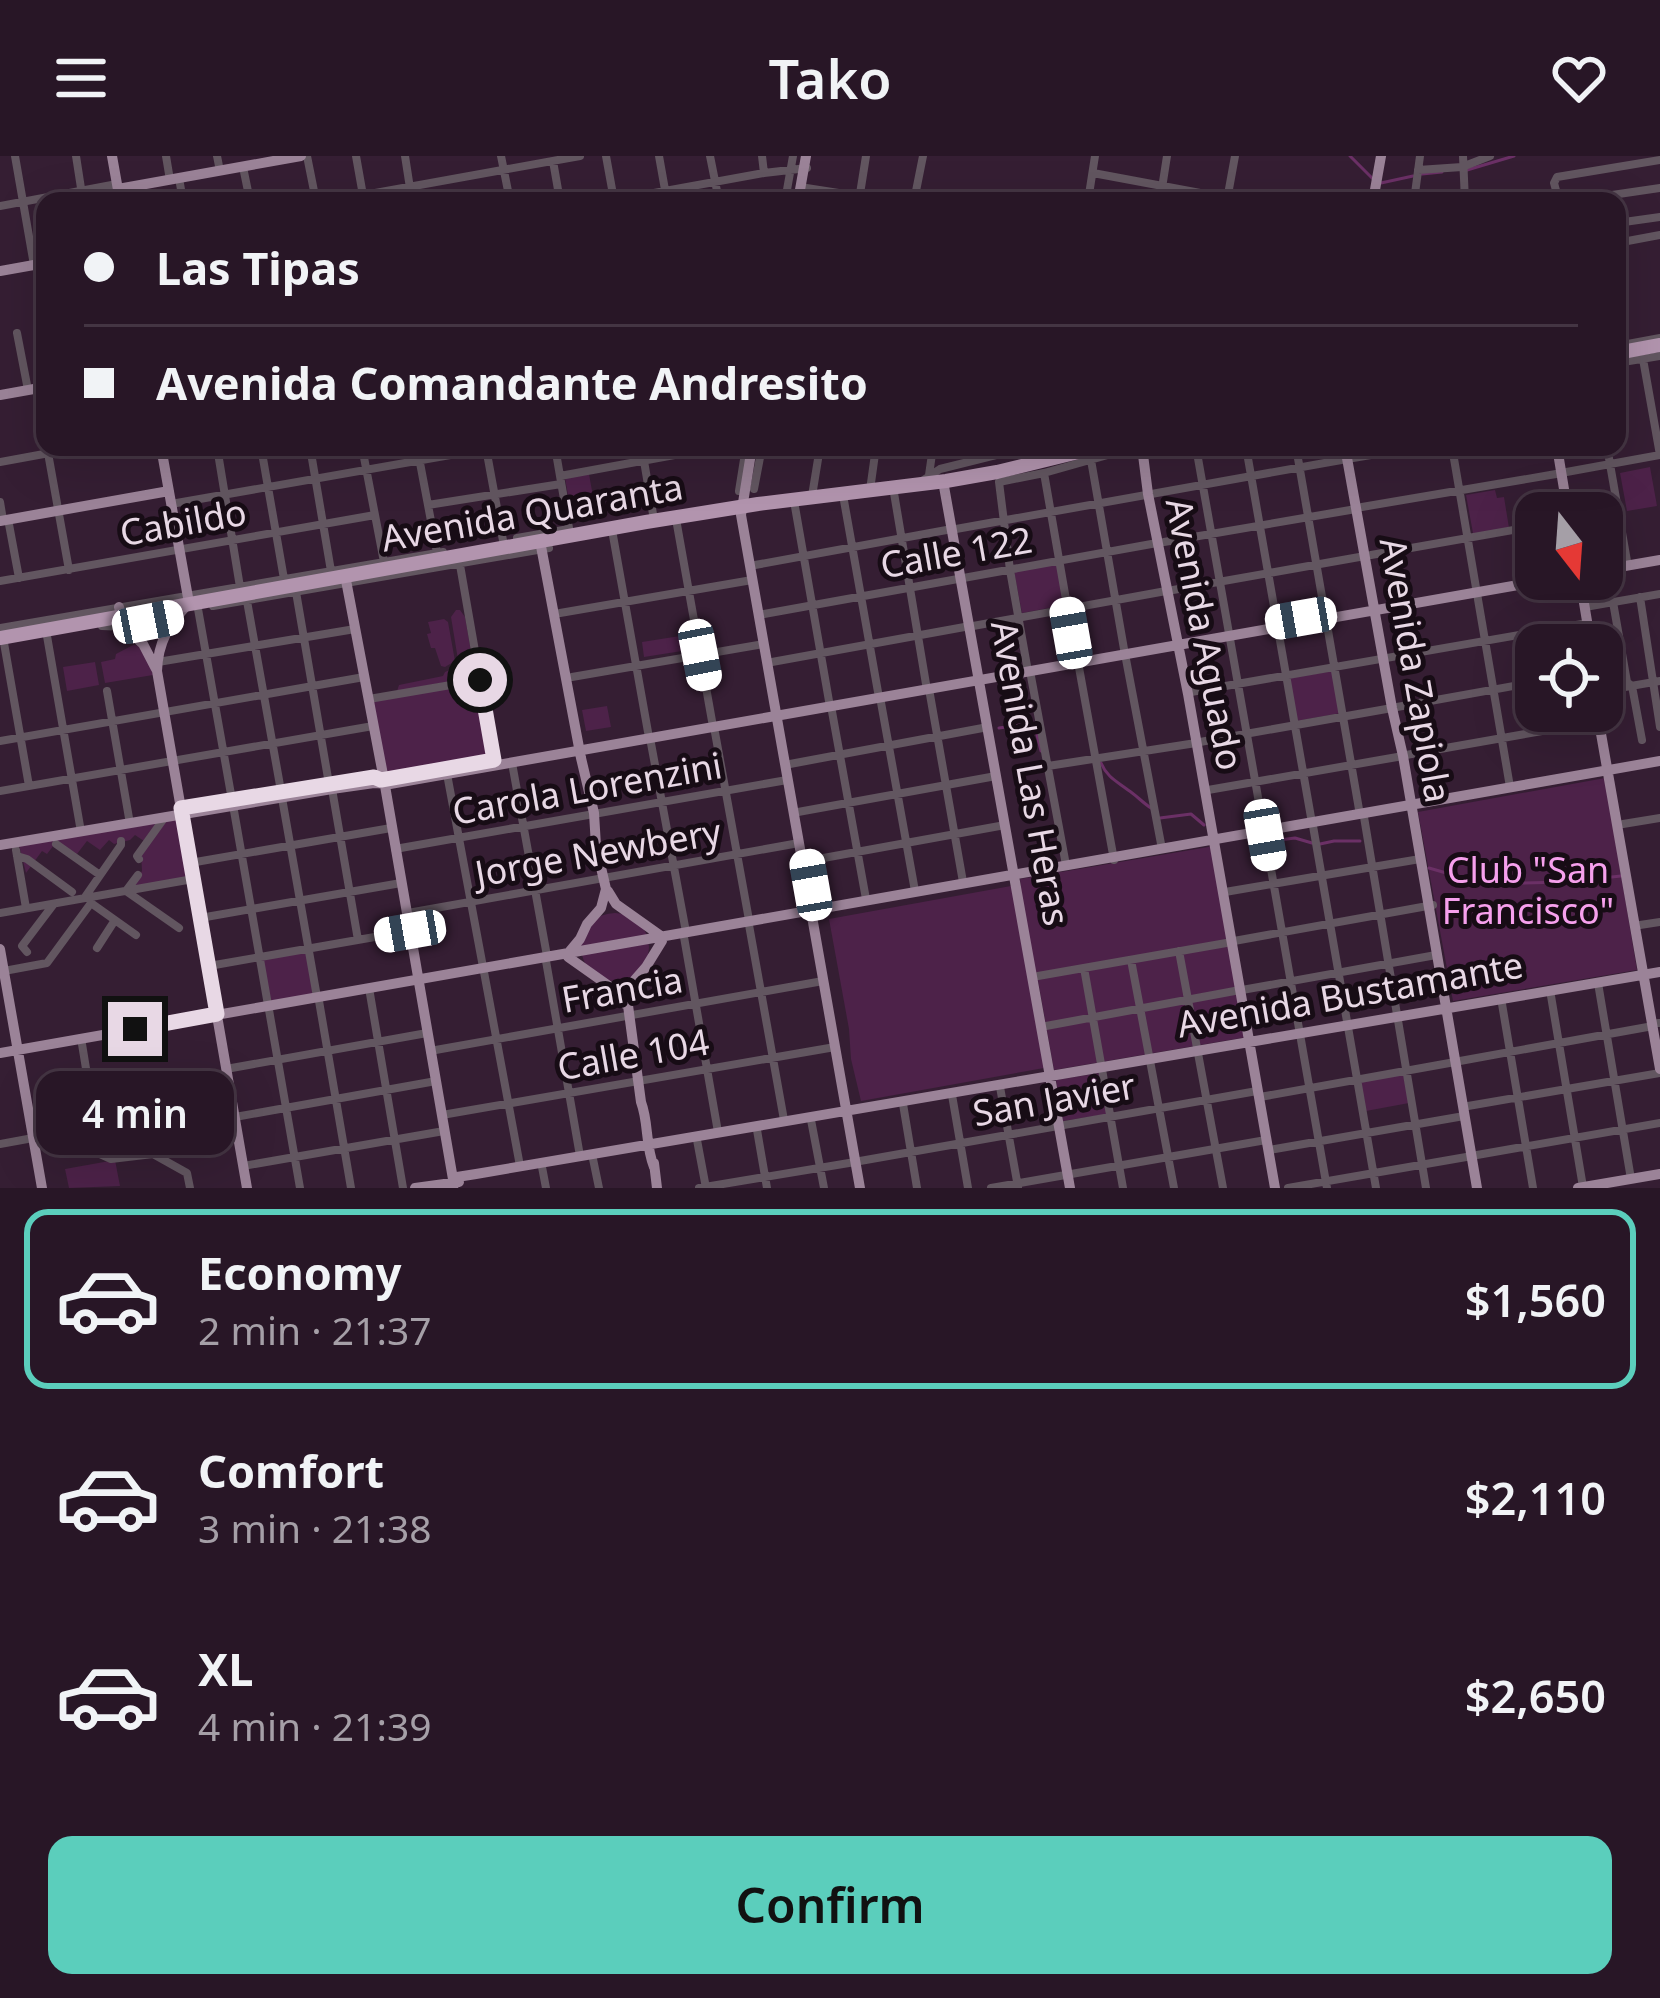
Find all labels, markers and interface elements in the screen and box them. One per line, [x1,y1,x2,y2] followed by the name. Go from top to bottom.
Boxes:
[768,41,892,115] text: Tako
[48,45,114,111] icon: menu
[1546,45,1612,111] icon: heart
[156,237,360,298] text: Las Tipas
[156,352,868,413] text: Avenida Comandante Andresito
[377,461,687,563] street label: Avenida Quaranta
[116,487,250,557] street label: Cabildo
[1515,492,1623,600] north arrow
[1515,492,1623,732] map controls
[1155,494,1255,774] street label: Avenida Aguado
[876,515,1036,589] street label: Calle 122
[1369,534,1463,806] street label: Avenida Zapiola
[1047,594,1095,672] car
[1262,594,1340,642] car
[109,597,187,647] car
[675,616,725,694] car
[980,617,1082,929] street label: Avenida Las Heras
[1515,624,1623,732] button: locate
[453,653,507,707] route start
[448,740,726,836] street label: Carola Lorenzini
[1241,796,1289,874] car
[468,806,725,898] street label: Jorge Newbery
[1442,845,1614,935] park label: Club "San Francisco"
[787,846,835,924] car
[371,907,449,955] car
[1173,939,1527,1049] street label: Avenida Bustamante
[558,954,686,1024] street label: Francia
[108,1002,162,1056] route end
[553,1017,713,1091] street label: Calle 104
[969,1061,1139,1137] street label: San Javier
[36,1071,234,1155] callout: 4 min
[82,1086,188,1139] text: 4 min
[198,1242,402,1303] text: Economy
[54,1245,162,1353] icon: car
[1465,1269,1606,1330] text: $1,560
[198,1303,432,1356] text: 2 min · 21:37
[198,1440,384,1501] text: Comfort
[54,1443,162,1551] icon: car
[1465,1467,1606,1528] text: $2,110
[198,1501,432,1554] text: 3 min · 21:38
[198,1638,253,1699] text: XL
[54,1641,162,1749] icon: car
[1465,1665,1606,1726] text: $2,650
[198,1699,432,1752] text: 4 min · 21:39
[48,1836,1612,1974] button: Confirm

